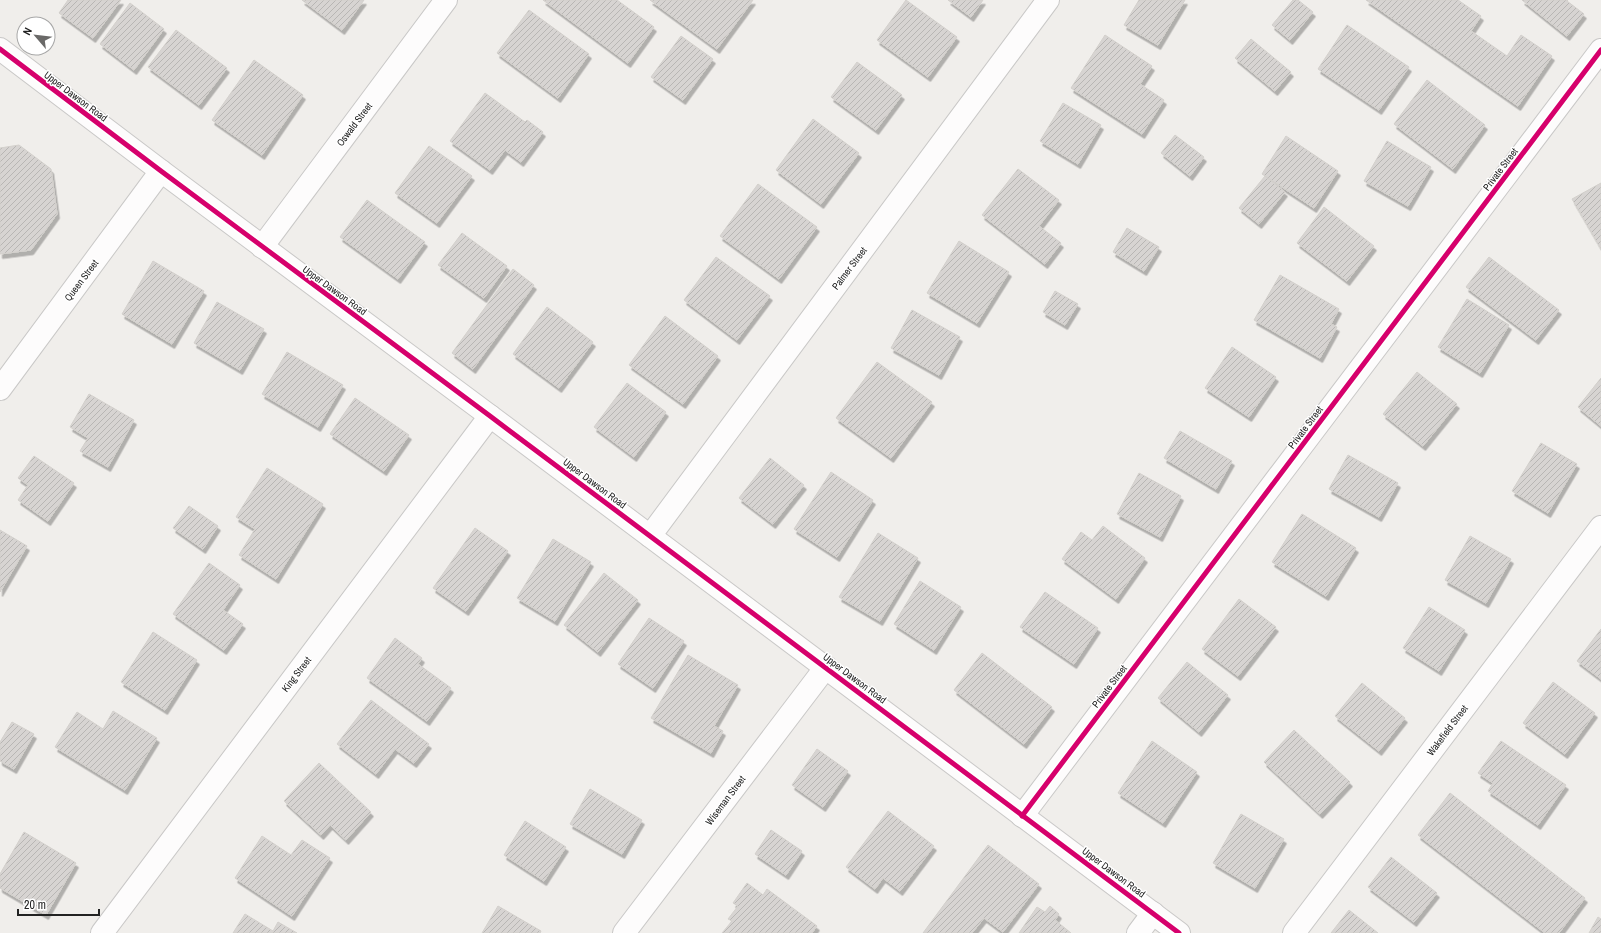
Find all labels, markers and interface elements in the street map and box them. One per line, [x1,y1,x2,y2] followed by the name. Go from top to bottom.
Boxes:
[16,16,56,56] north arrow
[19,25,35,37] text: N
[41,68,110,124] street label: Upper Dawson Road
[334,99,376,149] street label: Oswald Street
[1480,145,1521,193] street label: Private Street
[829,244,870,292] street label: Palmer Street
[62,256,102,304] street label: Queen Street
[300,263,369,318] street label: Upper Dawson Road
[1285,403,1326,451] street label: Private Street
[560,455,629,511] street label: Upper Dawson Road
[820,650,889,706] street label: Upper Dawson Road
[279,653,314,695] street label: King Street
[1089,662,1130,710] street label: Private Street
[1424,702,1471,758] street label: Wakefield Street
[703,772,749,828] street label: Wiseman Street
[1079,844,1148,900] street label: Upper Dawson Road
[18,891,99,917] scale bar
[24,897,46,913] text: 20 m

